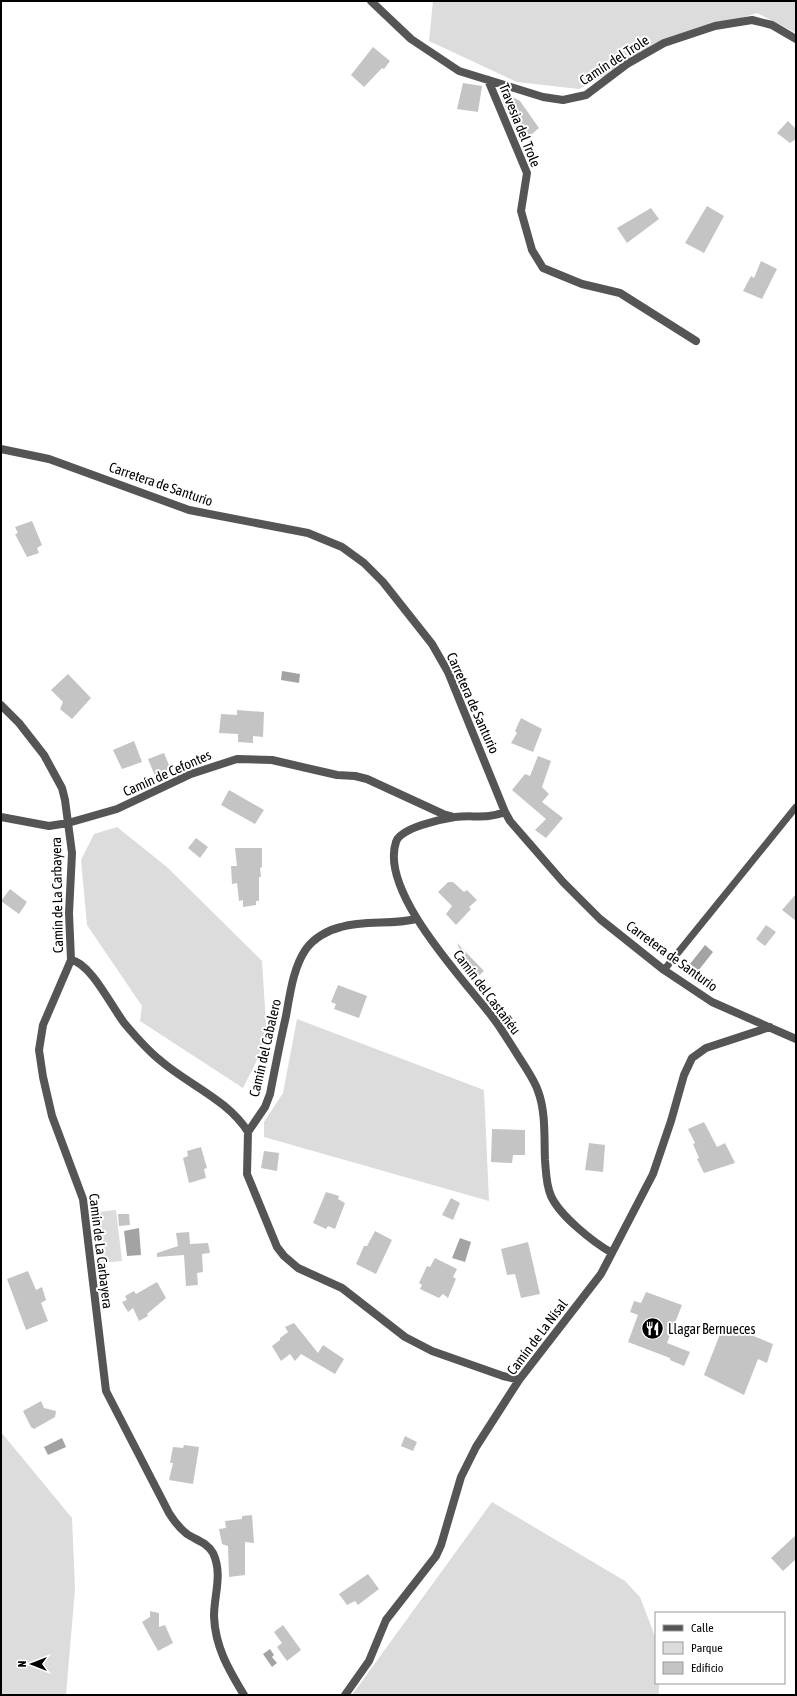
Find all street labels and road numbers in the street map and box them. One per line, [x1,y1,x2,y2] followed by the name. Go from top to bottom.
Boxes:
[576,32,652,88] street label: Camín del Trole
[496,81,544,169] street label: Travesia del Trole
[107,459,215,509] street label: Carretera de Santurio
[444,650,502,756] street label: Carretera de Santurio
[120,746,214,800] street label: Camín de Cefontes
[48,837,66,953] street label: Camín de La Carbayera
[623,918,721,994] street label: Carretera de Santurio
[450,947,524,1037] street label: Camín del Castañéu
[246,997,284,1099] street label: Camín del Cabalero
[86,1192,116,1310] street label: Camín de La Carbayera
[503,1296,571,1378] street label: Camín de La Nisal

